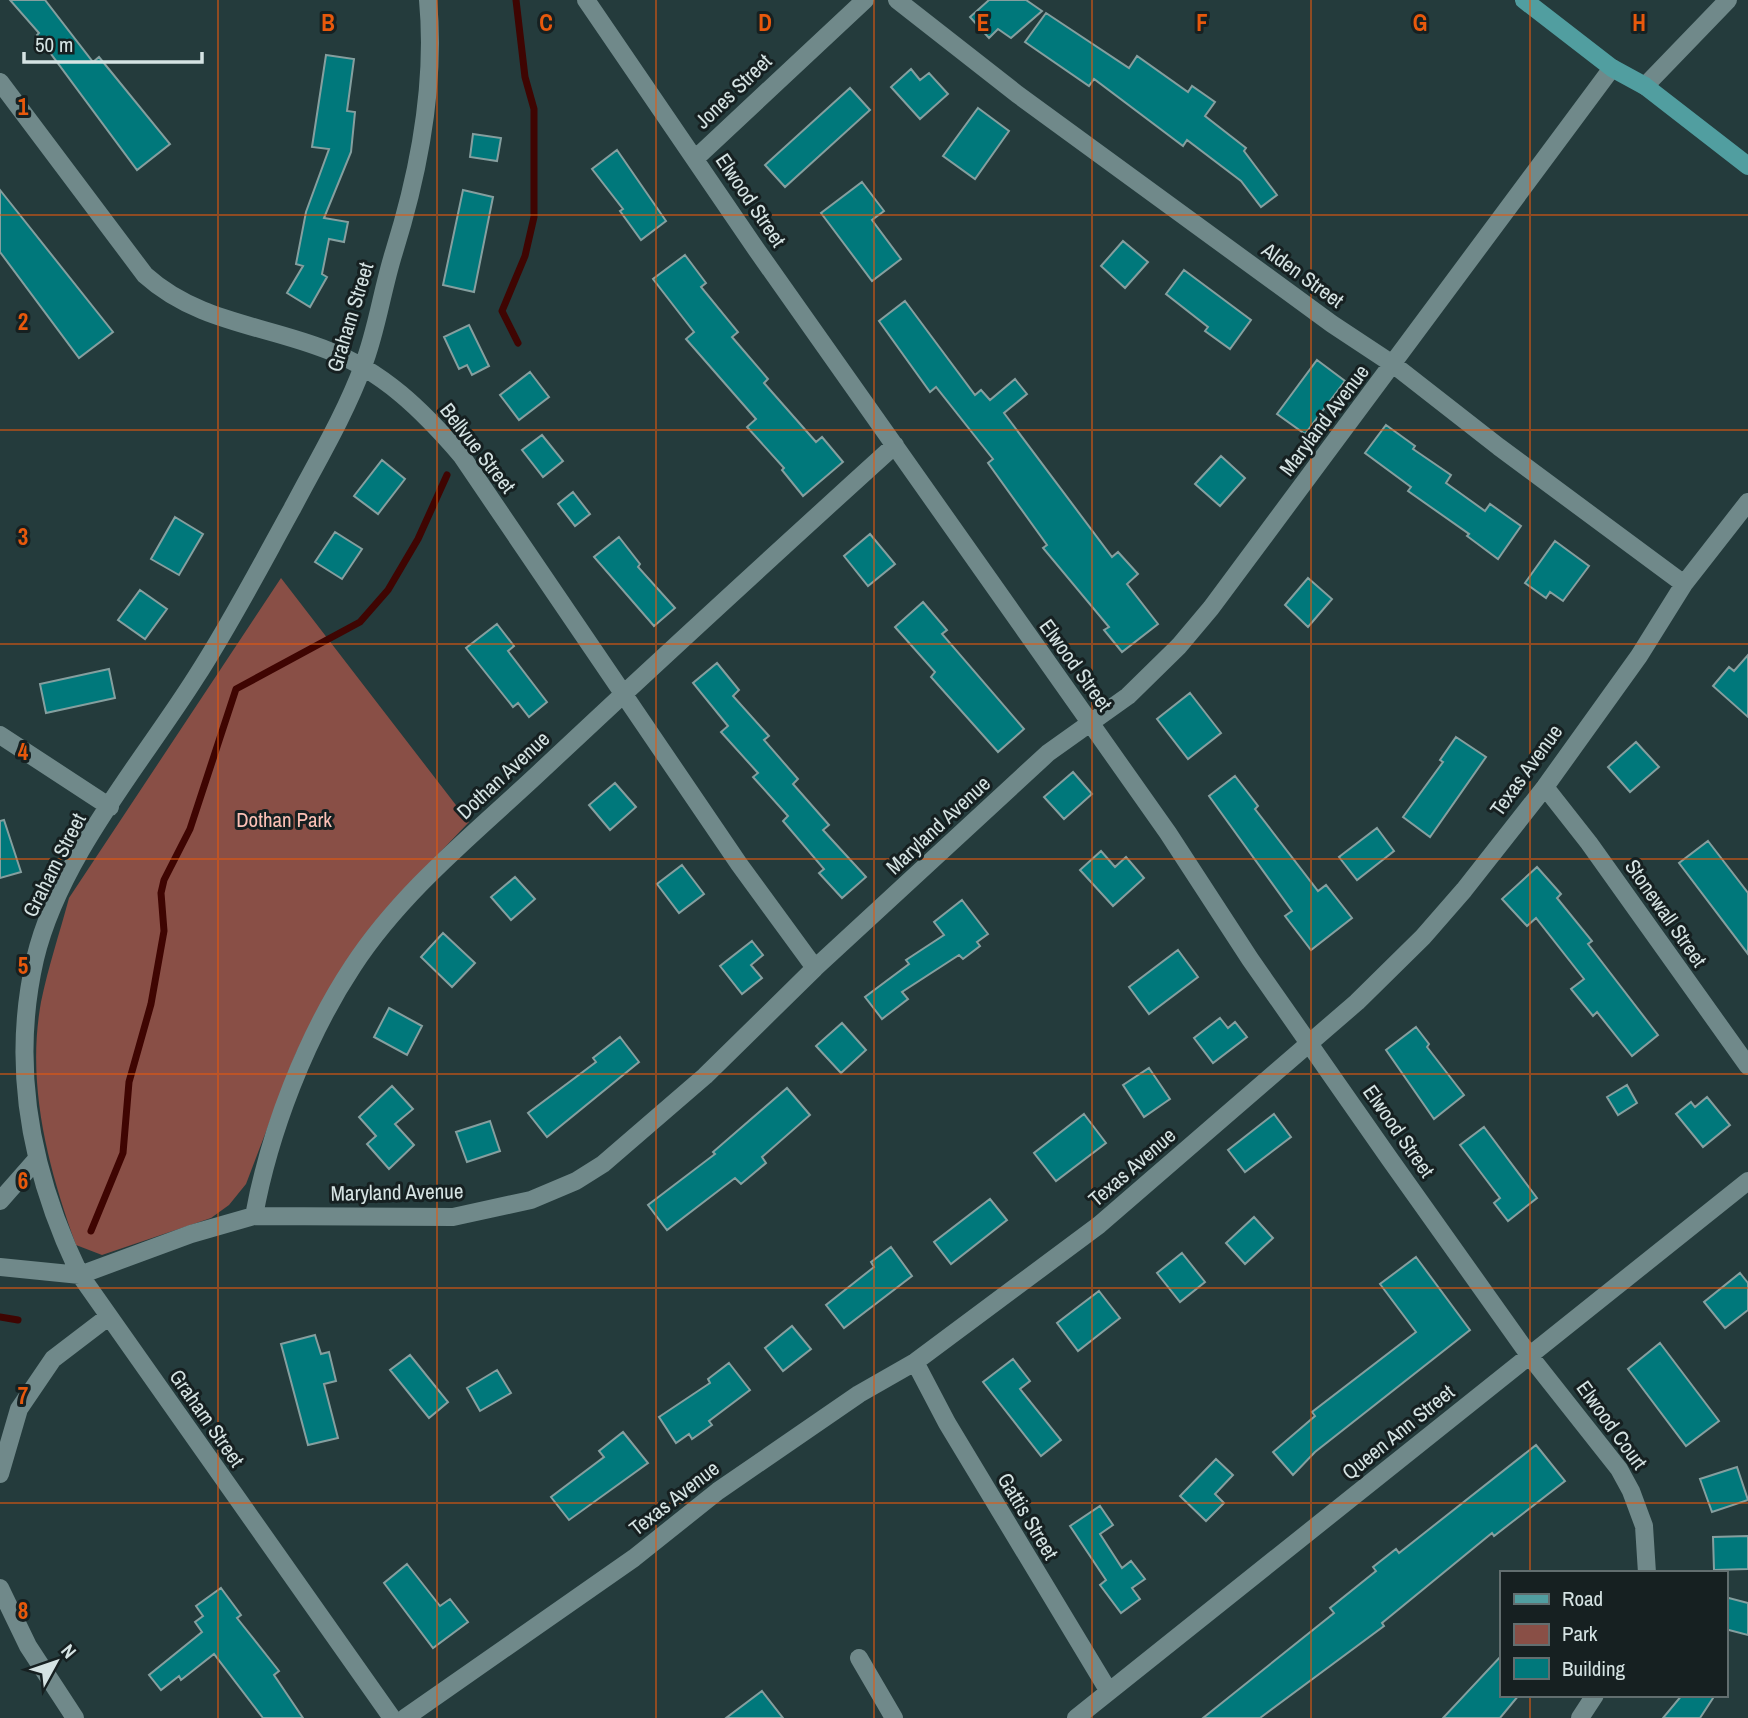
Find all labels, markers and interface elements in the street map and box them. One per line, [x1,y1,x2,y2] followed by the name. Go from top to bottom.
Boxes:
[321,7,335,38] text: B
[539,7,553,38] text: C
[758,7,772,38] text: D
[977,7,989,38] text: E
[1196,7,1208,38] text: F
[1413,7,1427,38] text: G
[1632,7,1646,38] text: H
[24,21,203,65] scale bar
[35,30,73,59] text: 50 m
[688,47,778,135] street label: Jones Street
[18,91,29,122] text: 1
[709,147,793,253] street label: Elwood Street
[1255,235,1350,315] street label: Alden Street
[320,259,380,375] street label: Graham Street
[18,306,28,337] text: 2
[1272,358,1376,482] street label: Maryland Avenue
[434,397,523,499] street label: Bellvue Street
[18,521,28,552] text: 3
[1033,613,1119,717] street label: Elwood Street
[1483,718,1569,822] street label: Texas Avenue
[450,724,556,826] street label: Dothan Avenue
[18,736,29,767] text: 4
[880,769,996,881] street label: Maryland Avenue
[236,805,332,834] park label: Dothan Park
[15,808,93,922] street label: Graham Street
[1618,853,1714,973] street label: Stonewall Street
[18,950,28,981] text: 5
[1356,1079,1442,1183] street label: Elwood Street
[1082,1121,1182,1213] street label: Texas Avenue
[18,1165,28,1196] text: 6
[330,1176,464,1208] street label: Maryland Avenue
[163,1363,251,1473] street label: Graham Street
[1570,1375,1654,1475] street label: Elwood Court
[1336,1378,1460,1486] street label: Queen Ann Street
[18,1380,28,1411] text: 7
[623,1454,725,1542] street label: Texas Avenue
[991,1467,1065,1565] street label: Gattis Street
[1500,1571,1727,1697] legend
[1562,1584,1603,1613] text: Road
[18,1595,28,1626] text: 8
[1562,1619,1598,1648] text: Park
[21,1627,91,1697] north arrow
[55,1638,83,1664] text: N
[1562,1654,1626,1683] text: Building

